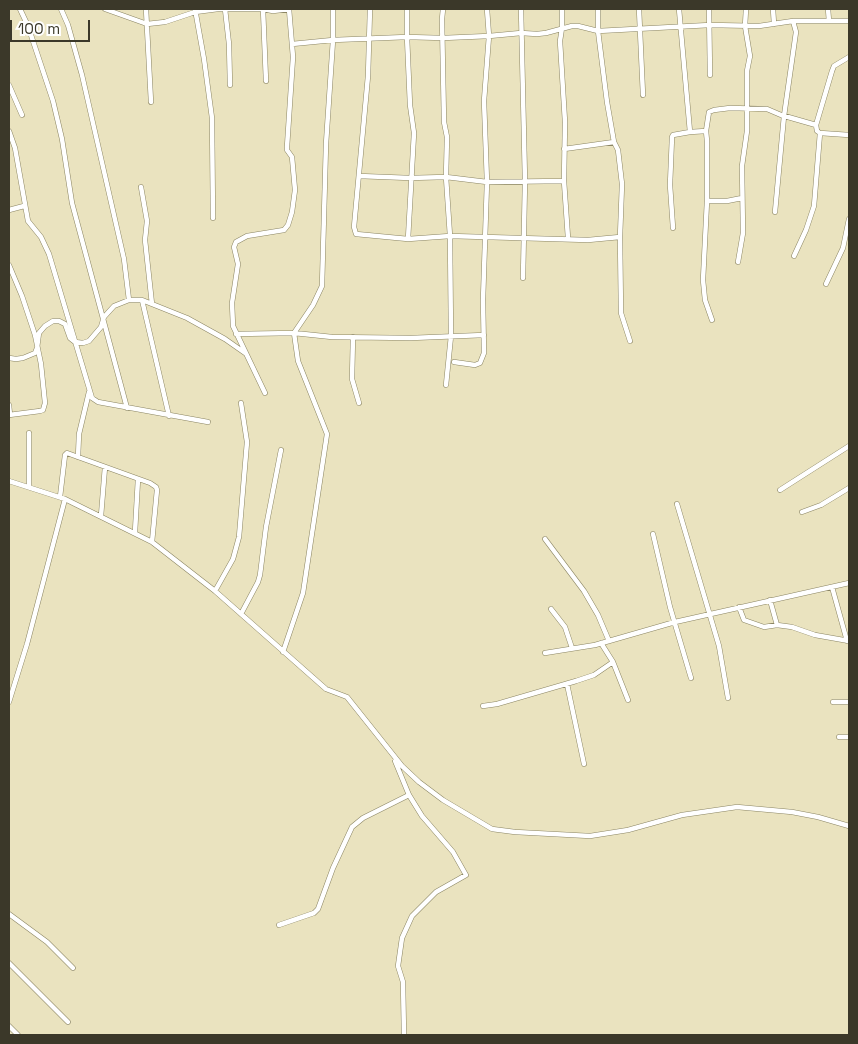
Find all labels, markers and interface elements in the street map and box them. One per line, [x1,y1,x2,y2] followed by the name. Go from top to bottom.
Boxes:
[12,10,92,42] scale bar
[18,19,60,38] text: 100 m

